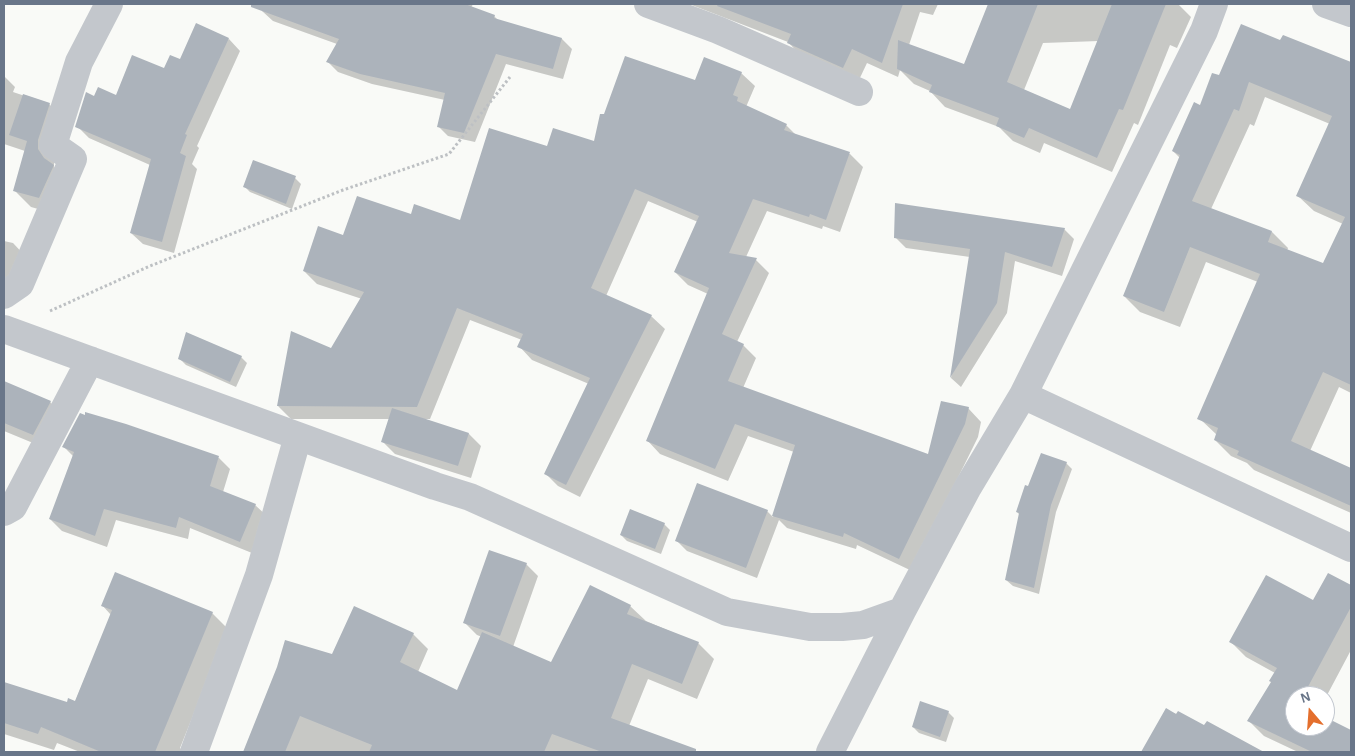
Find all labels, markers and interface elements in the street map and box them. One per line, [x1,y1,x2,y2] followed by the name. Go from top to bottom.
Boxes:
[1285,686,1335,736] north arrow
[1299,690,1312,706] text: N

